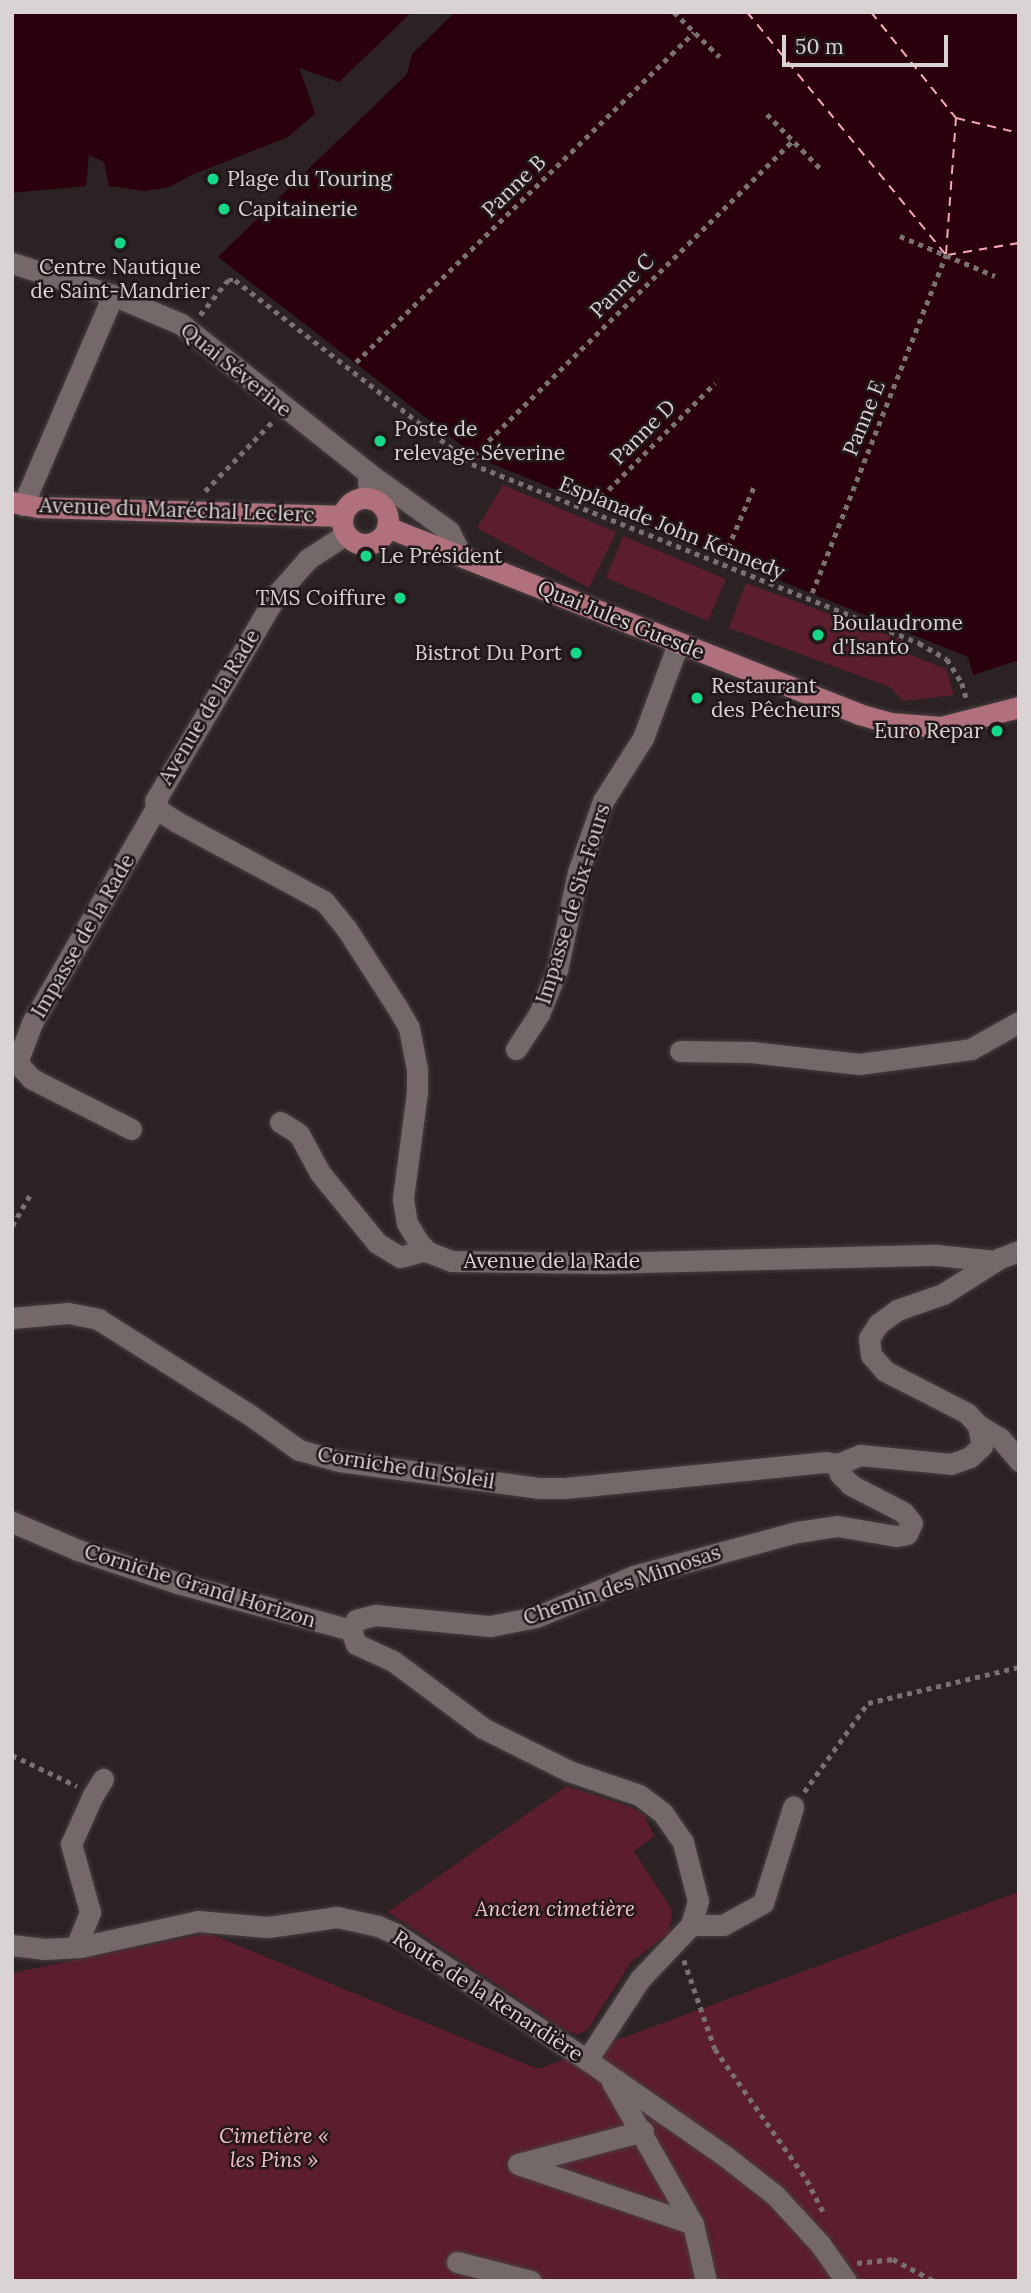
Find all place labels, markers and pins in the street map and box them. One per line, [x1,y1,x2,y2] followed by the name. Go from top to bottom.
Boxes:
[227,166,392,192] place label: Plage du Touring
[205,171,221,187] marker: Plage du Touring
[238,196,358,222] place label: Capitainerie
[216,201,232,217] marker: Capitainerie
[112,235,128,251] marker: Centre Nautique de Saint-Mandrier
[30,254,210,304] place label: Centre Nautique de Saint-Mandrier
[394,416,565,466] place label: Poste de relevage Séverine
[372,433,388,449] marker: Poste de relevage Séverine
[380,543,502,569] place label: Le Président
[358,548,374,564] marker: Le Président
[256,585,386,611] place label: TMS Coiffure
[392,590,408,606] marker: TMS Coiffure
[832,610,963,660] place label: Boulaudrome d'Isanto
[810,627,826,643] marker: Boulaudrome d'Isanto
[415,640,562,666] place label: Bistrot Du Port
[568,645,584,661] marker: Bistrot Du Port
[711,673,840,723] place label: Restaurant des Pêcheurs
[689,690,705,706] marker: Restaurant des Pêcheurs
[874,718,983,744] place label: Euro Repar
[989,723,1005,739] marker: Euro Repar

